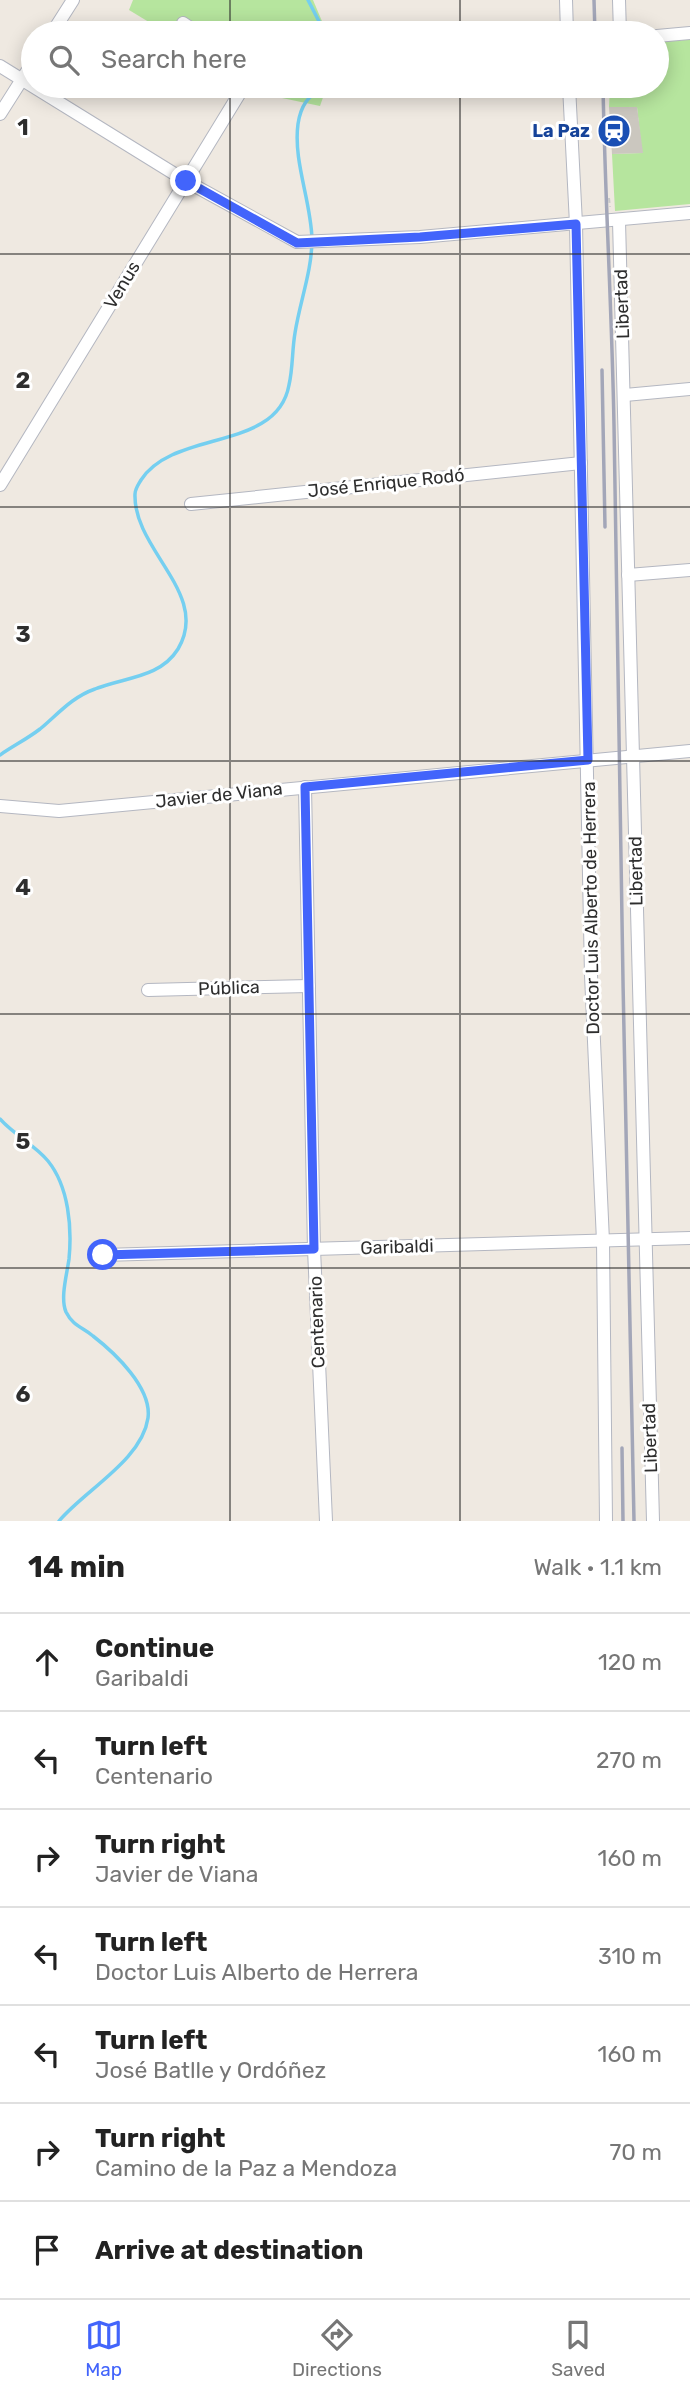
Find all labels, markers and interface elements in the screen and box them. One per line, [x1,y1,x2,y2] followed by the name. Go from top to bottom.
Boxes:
[21,21,669,98] search box
[45,41,83,79] icon: search
[101,44,247,75] text: Search here
[595,112,633,150] station icon: La Paz
[17,113,29,141] text: 1
[532,120,590,142] place label: La Paz
[170,165,201,196] route end
[99,257,145,313] street label: Venus
[610,269,634,339] street label: Libertad
[16,366,30,394] text: 2
[307,464,465,502] street label: José Enrique Rodó
[15,620,31,648] text: 3
[154,777,284,813] street label: Javier de Viana
[578,781,604,1035] street label: Doctor Luis Alberto de Herrera
[624,836,648,906] street label: Libertad
[15,873,31,901] text: 4
[198,976,260,1000] street label: Pública
[16,1127,31,1155] text: 5
[360,1235,434,1259] street label: Garibaldi
[87,1239,118,1270] route start
[304,1275,330,1369] street label: Centenario
[16,1380,31,1408] text: 6
[638,1403,662,1473] street label: Libertad
[28,1549,125,1585] text: 14 min
[533,1553,662,1581] text: Walk · 1.1 km
[95,1633,214,1664] text: Continue
[28,1643,66,1681] icon: ahead
[598,1648,662,1676] text: 120 m
[95,1664,189,1692] text: Garibaldi
[95,1731,207,1762] text: Turn left
[28,1741,66,1779] icon: left
[596,1746,662,1774] text: 270 m
[95,1762,213,1790] text: Centenario
[95,1829,225,1860] text: Turn right
[28,1839,66,1877] icon: right
[598,1844,662,1872] text: 160 m
[95,1860,258,1888] text: Javier de Viana
[95,1927,207,1958] text: Turn left
[28,1937,66,1975] icon: left
[598,1942,662,1970] text: 310 m
[95,1958,419,1986] text: Doctor Luis Alberto de Herrera
[95,2025,207,2056] text: Turn left
[28,2035,66,2073] icon: left
[598,2040,662,2068] text: 160 m
[95,2056,326,2084] text: José Batlle y Ordóñez
[95,2123,225,2154] text: Turn right
[28,2133,66,2171] icon: right
[610,2138,662,2166] text: 70 m
[95,2154,397,2182] text: Camino de la Paz a Mendoza
[28,2231,66,2269] icon: arrive
[95,2235,363,2266] text: Arrive at destination
[85,2316,123,2381] tab: Map
[292,2316,382,2381] tab: Directions
[551,2316,605,2381] tab: Saved

